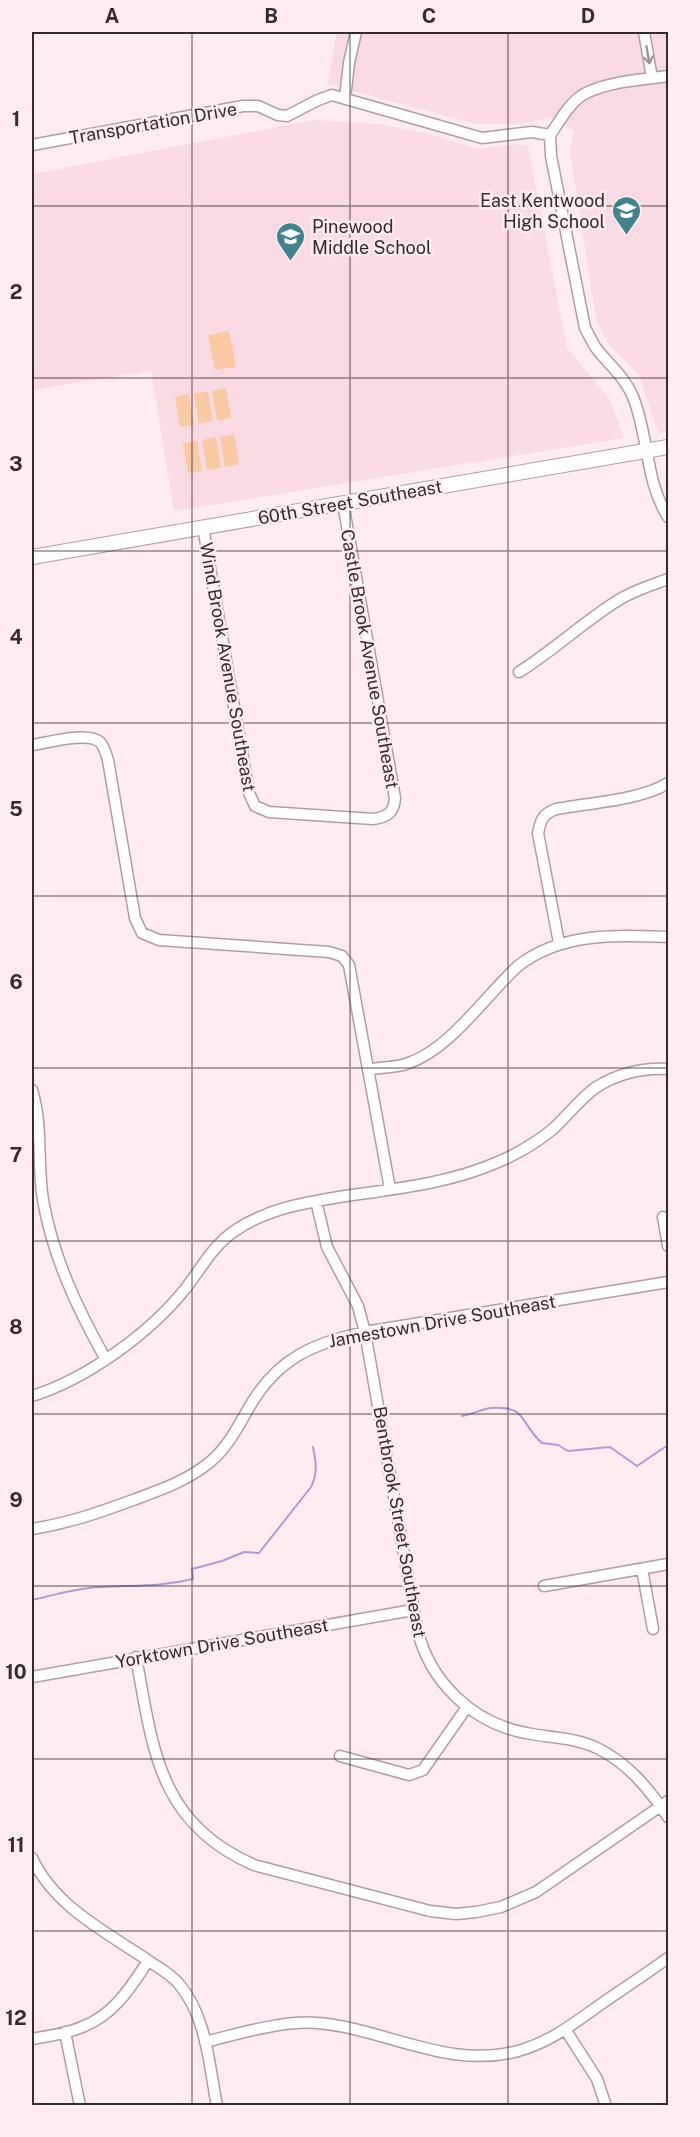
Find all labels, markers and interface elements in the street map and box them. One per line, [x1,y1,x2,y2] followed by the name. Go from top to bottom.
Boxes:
[105,4,119,28] text: A
[264,4,278,28] text: B
[422,4,436,28] text: C
[581,4,595,28] text: D
[643,45,654,64] one-way arrow
[68,98,238,148] street label: Transportation Drive
[12,107,20,131] text: 1
[480,190,605,232] place label: East Kentwood High School
[610,194,642,236] school or university icon: East Kentwood High School
[312,216,431,258] place label: Pinewood Middle School
[275,220,307,262] school or university icon: Pinewood Middle School
[10,280,22,304] text: 2
[9,452,23,476] text: 3
[256,475,444,529] street label: 60th Street Southeast
[337,528,403,790] street label: Castle Brook Avenue Southeast
[196,541,260,793] street label: Wind Brook Avenue Southeast
[9,625,23,649] text: 4
[9,797,23,821] text: 5
[9,970,23,994] text: 6
[10,1143,22,1167] text: 7
[327,1291,557,1351] street label: Jamestown Drive Southeast
[9,1315,23,1339] text: 8
[369,1405,431,1639] street label: Bentbrook Street Southeast
[9,1488,23,1512] text: 9
[114,1614,330,1672] street label: Yorktown Drive Southeast
[5,1660,27,1684] text: 10
[7,1833,25,1857] text: 11
[5,2006,27,2030] text: 12

